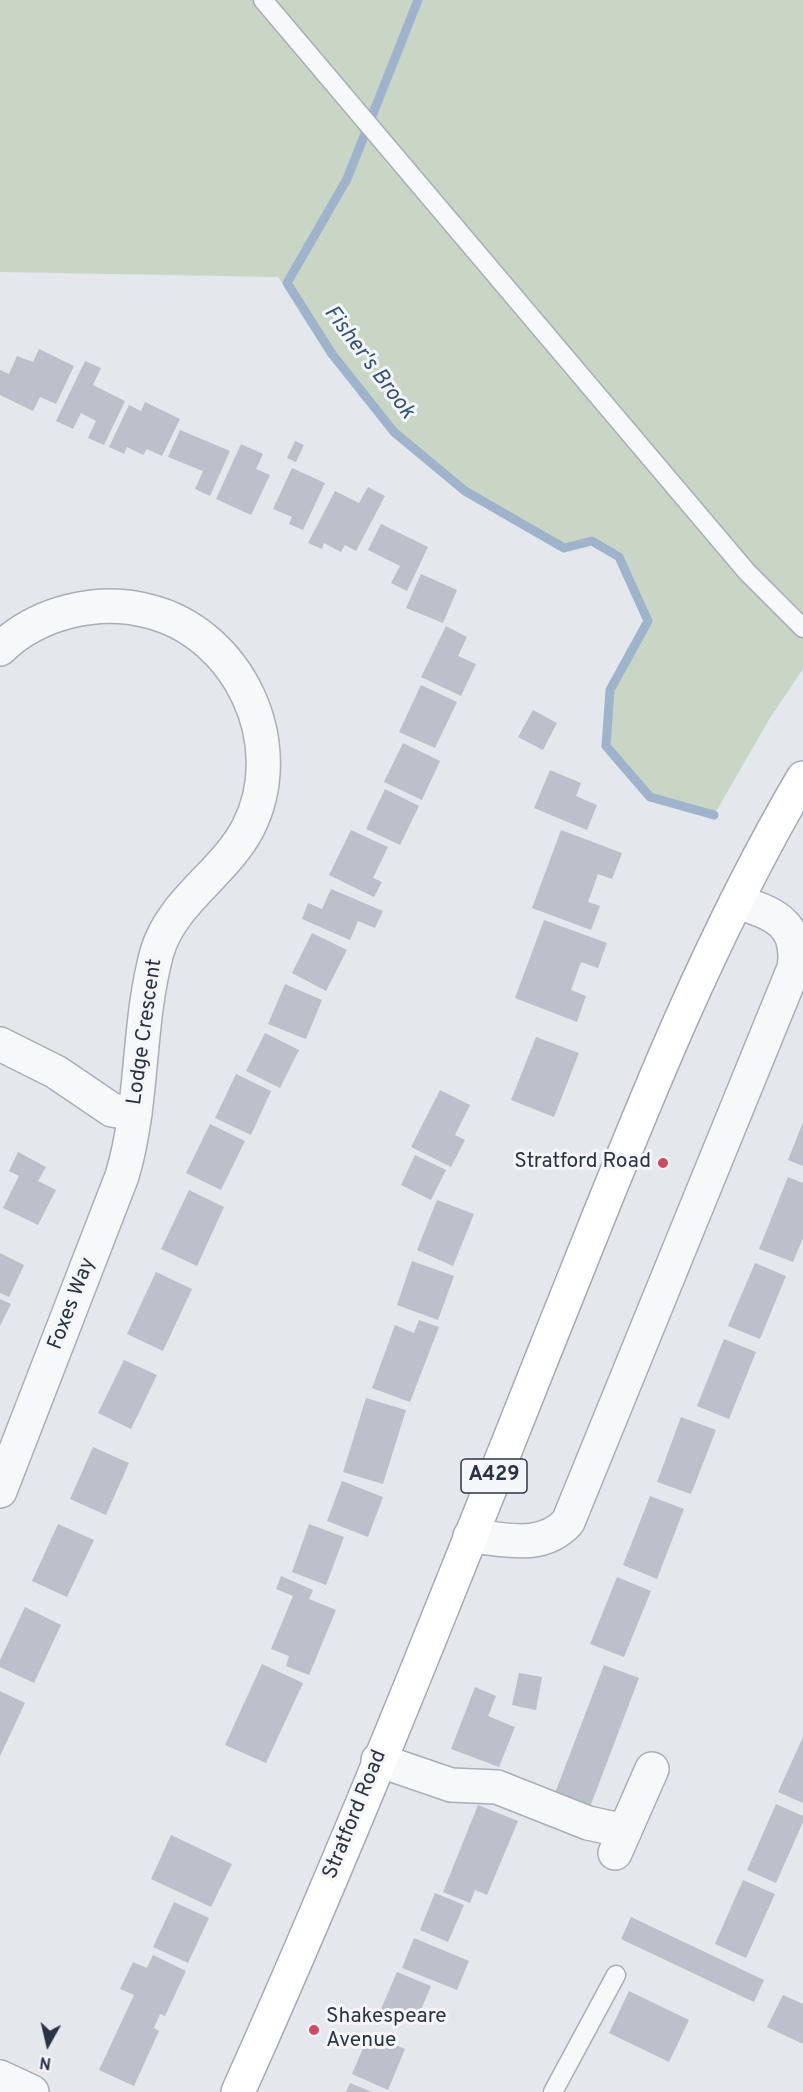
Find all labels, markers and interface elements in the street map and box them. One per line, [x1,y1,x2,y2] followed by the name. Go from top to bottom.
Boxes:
[317,301,419,425] water label: Fisher's Brook
[123,957,169,1107] street label: Lodge Crescent
[514,1150,651,1176] place label: Stratford Road
[656,1156,670,1170] marker: Stratford Road
[44,1254,102,1354] street label: Foxes Way
[461,1459,527,1493] road number: A429
[319,1747,393,1883] street label: Stratford Road
[326,2005,447,2055] place label: Shakespeare Avenue
[18,2014,78,2074] north arrow
[307,2023,321,2037] marker: Shakespeare Avenue
[38,2051,53,2073] text: N

